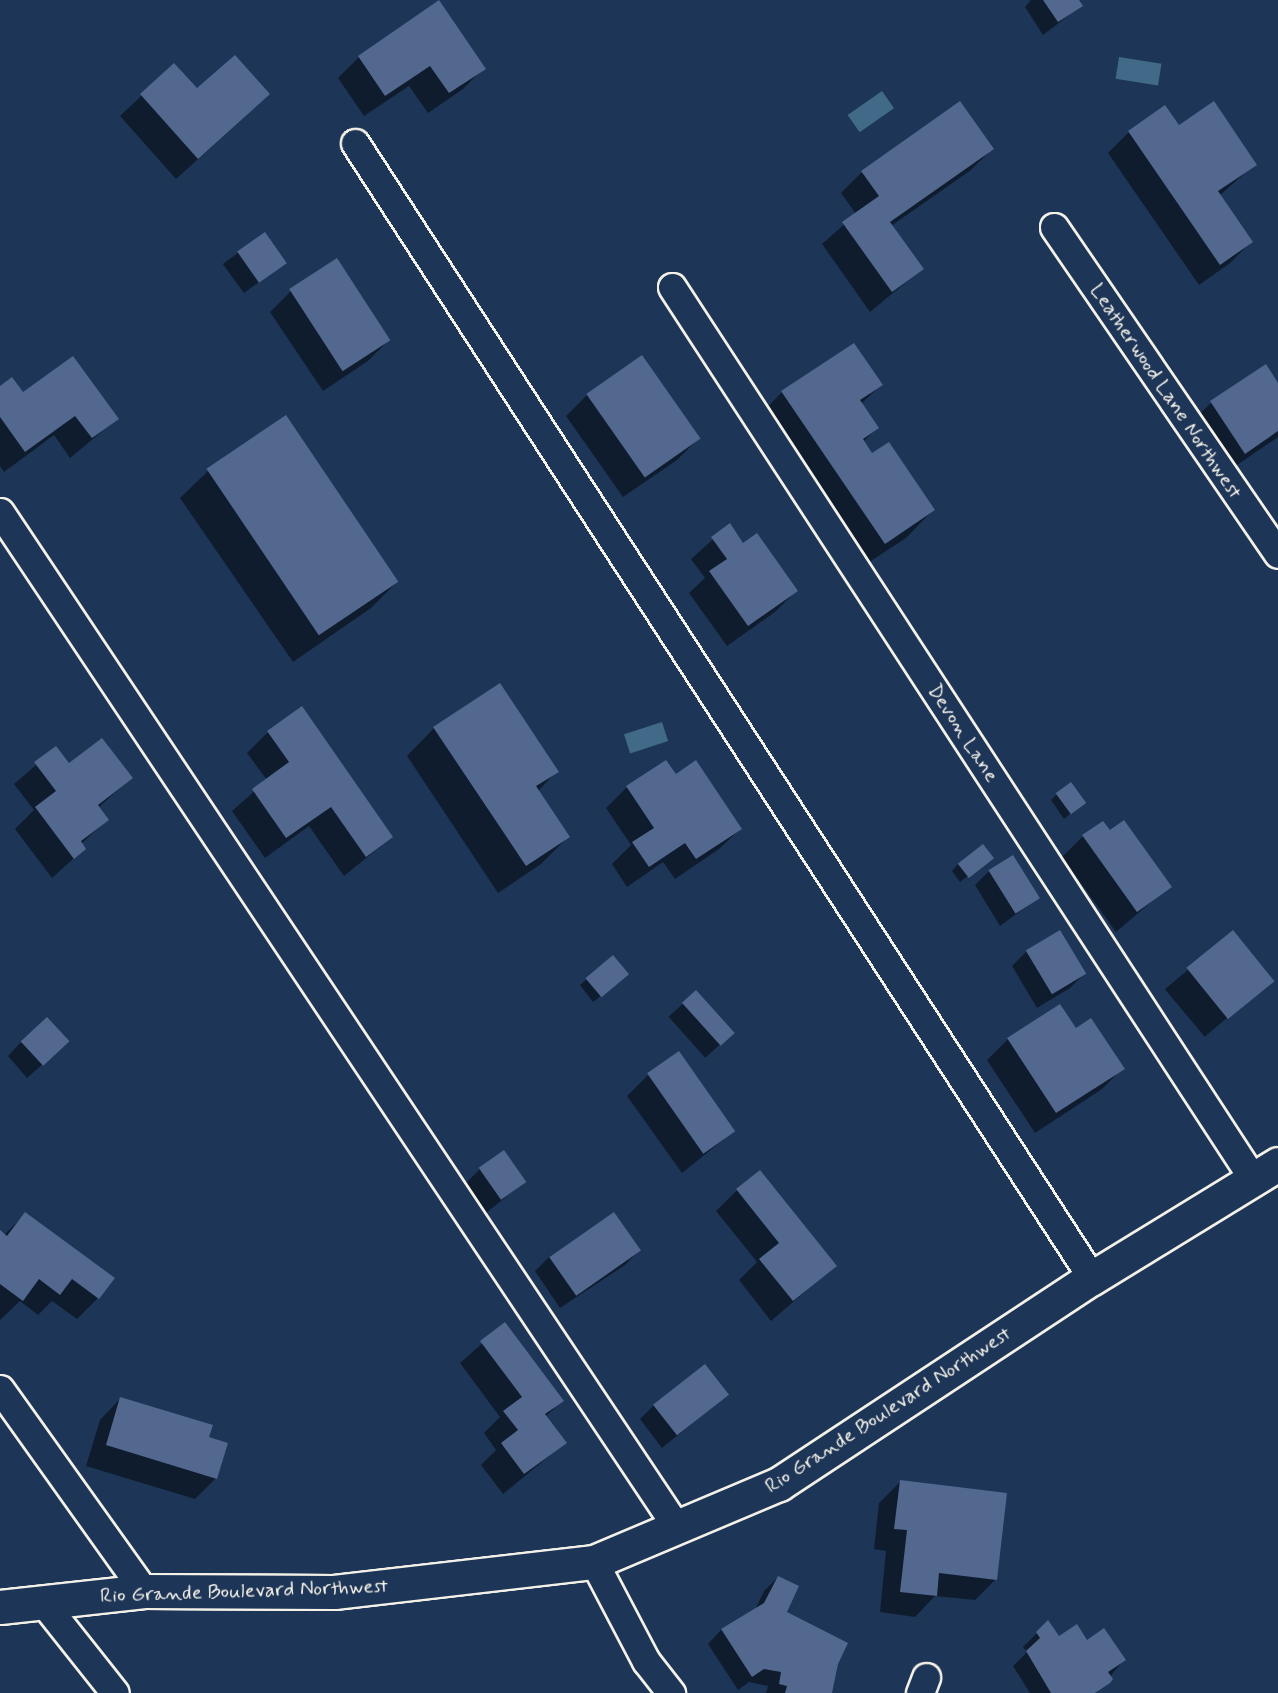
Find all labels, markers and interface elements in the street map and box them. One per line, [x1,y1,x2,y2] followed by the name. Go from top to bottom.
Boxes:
[1084,278,1248,504] street label: Leatherwood Lane Northwest
[923,680,1003,786] street label: Devon Lane
[763,1322,1013,1498] street label: Rio Grande Boulevard Northwest
[102,1573,386,1609] street label: Rio Grande Boulevard Northwest

